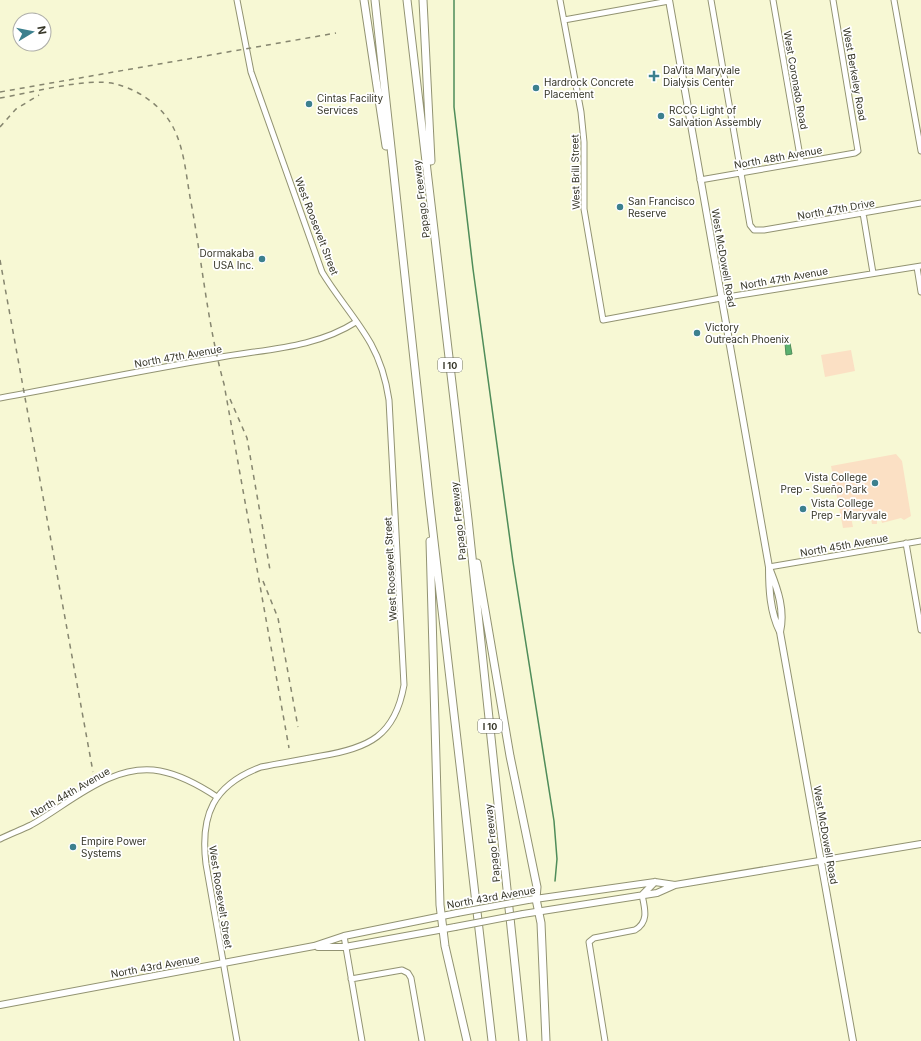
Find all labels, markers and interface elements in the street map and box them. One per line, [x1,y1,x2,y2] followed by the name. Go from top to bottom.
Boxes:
[12,12,52,52] north arrow
[34,25,49,36] text: N
[841,26,869,122] street label: West Berkeley Road
[781,30,811,130] street label: West Coronado Road
[663,64,740,88] place label: DaVita Maryvale Dialysis Center
[648,70,660,82] marker: DaVita Maryvale Dialysis Center
[544,76,634,100] place label: Hardrock Concrete Placement
[531,83,541,93] marker: Hardrock Concrete Placement
[317,92,383,116] place label: Cintas Facility Services
[304,99,314,109] marker: Cintas Facility Services
[669,104,762,128] place label: RCCG Light of Salvation Assembly
[656,111,666,121] marker: RCCG Light of Salvation Assembly
[568,134,582,210] street label: West Brill Street
[733,143,823,171] street label: North 48th Avenue
[410,159,432,239] street label: Papago Freeway
[293,175,341,277] street label: West Roosevelt Street
[628,195,695,219] place label: San Francisco Reserve
[796,196,876,222] street label: North 47th Drive
[615,202,625,212] marker: San Francisco Reserve
[709,208,739,308] street label: West McDowell Road
[200,247,254,271] place label: Dormakaba USA Inc.
[257,254,267,264] marker: Dormakaba USA Inc.
[739,264,829,292] street label: North 47th Avenue
[705,321,790,345] place label: Victory Outreach Phoenix
[692,328,702,338] marker: Victory Outreach Phoenix
[133,342,223,370] street label: North 47th Avenue
[438,358,462,372] road number: I 10
[781,471,868,495] place label: Vista College Prep - Sueño Park
[870,478,880,488] marker: Vista College Prep - Sueño Park
[448,481,468,561] street label: Papago Freeway
[811,497,887,521] place label: Vista College Prep - Maryvale
[798,504,808,514] marker: Vista College Prep - Maryvale
[381,516,399,621] street label: West Roosevelt Street
[799,531,889,559] street label: North 45th Avenue
[478,719,502,733] road number: I 10
[28,764,112,820] street label: North 44th Avenue
[811,785,841,885] street label: West McDowell Road
[482,803,502,883] street label: Papago Freeway
[81,835,147,859] place label: Empire Power Systems
[68,842,78,852] marker: Empire Power Systems
[207,845,235,950] street label: West Roosevelt Street
[446,883,536,911] street label: North 43rd Avenue
[110,952,200,980] street label: North 43rd Avenue

